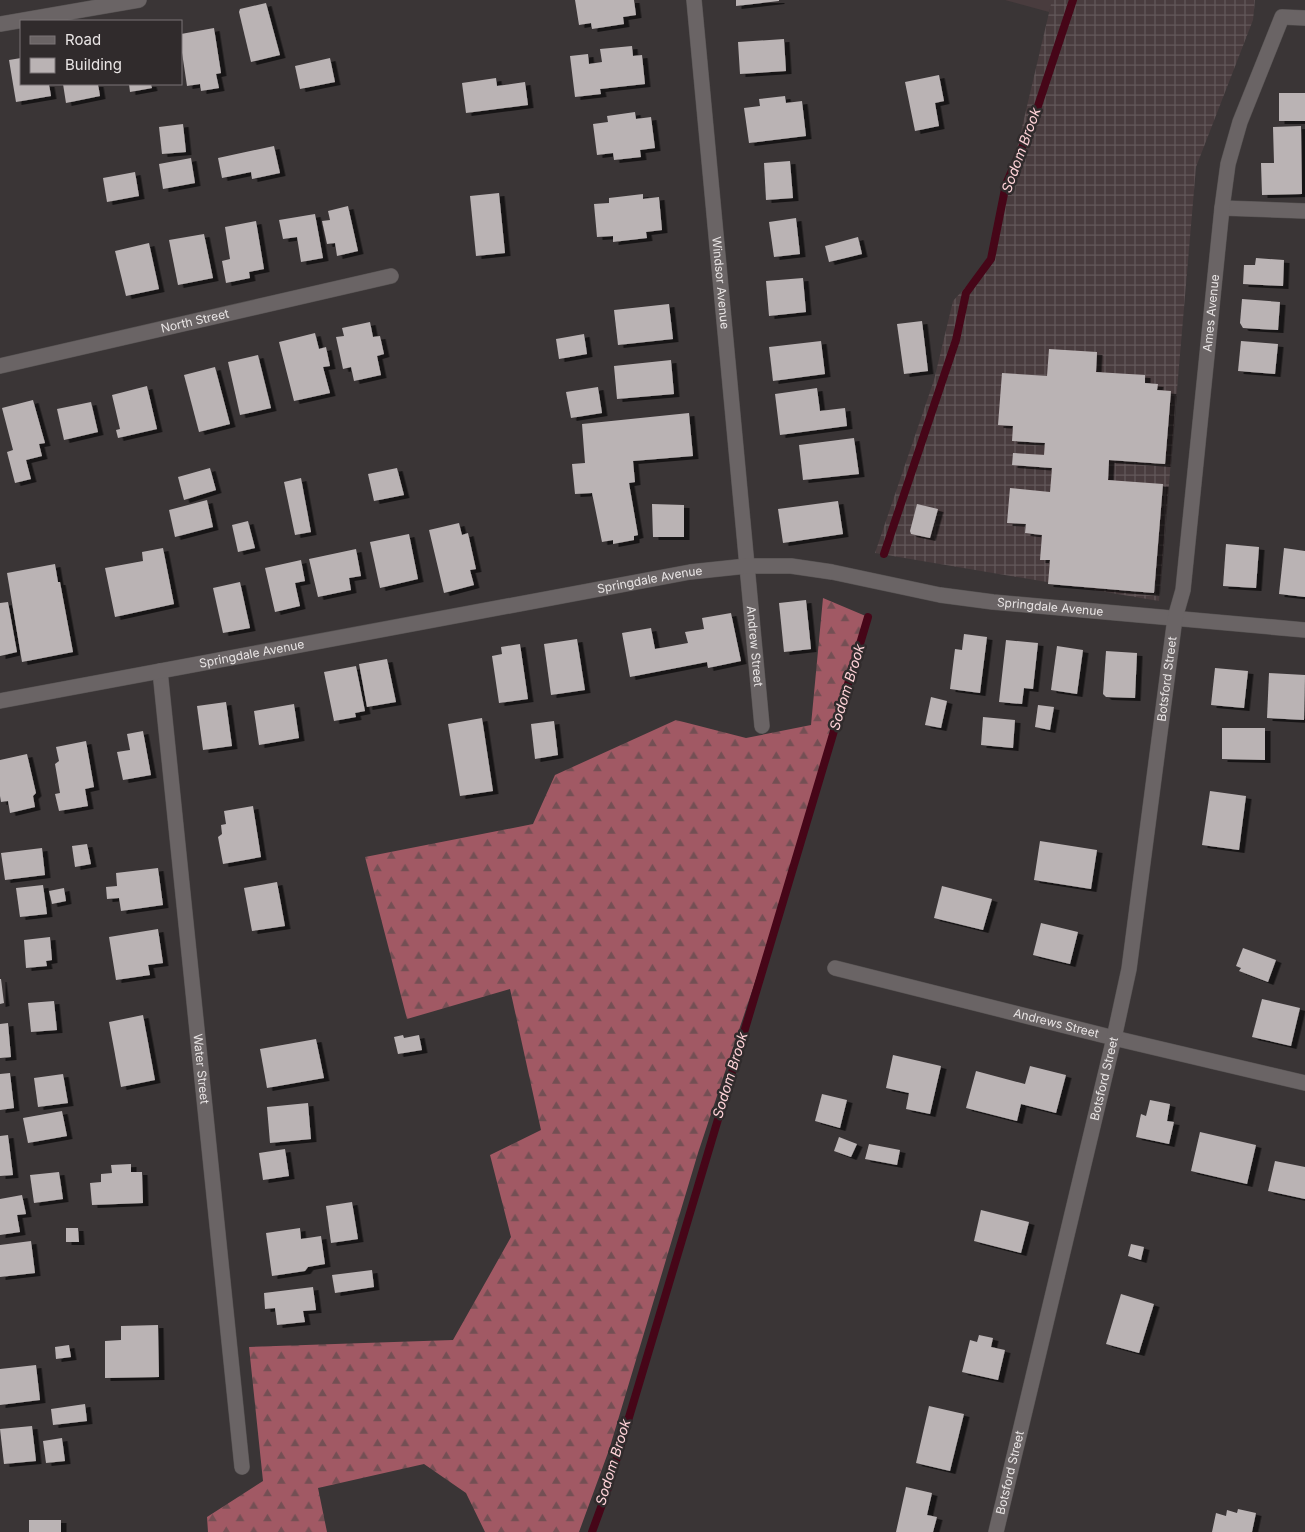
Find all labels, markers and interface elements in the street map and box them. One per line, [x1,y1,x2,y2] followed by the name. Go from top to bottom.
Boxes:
[20,20,182,85] legend
[65,30,101,49] text: Road
[65,55,122,74] text: Building
[997,105,1044,195] water label: Sodom Brook
[709,236,733,330] street label: Windsor Avenue
[1199,274,1222,352] street label: Ames Avenue
[159,306,230,336] street label: North Street
[596,563,703,596] street label: Springdale Avenue
[996,594,1104,619] street label: Springdale Avenue
[744,605,766,687] street label: Andrew Street
[198,636,305,671] street label: Springdale Avenue
[1154,636,1180,722] street label: Botsford Street
[825,641,868,732] water label: Sodom Brook
[1012,1005,1100,1041] street label: Andrews Street
[708,1029,751,1120] water label: Sodom Brook
[190,1033,213,1105] street label: Water Street
[1087,1035,1121,1122] street label: Botsford Street
[591,1416,634,1507] water label: Sodom Brook
[992,1429,1027,1516] street label: Botsford Street

